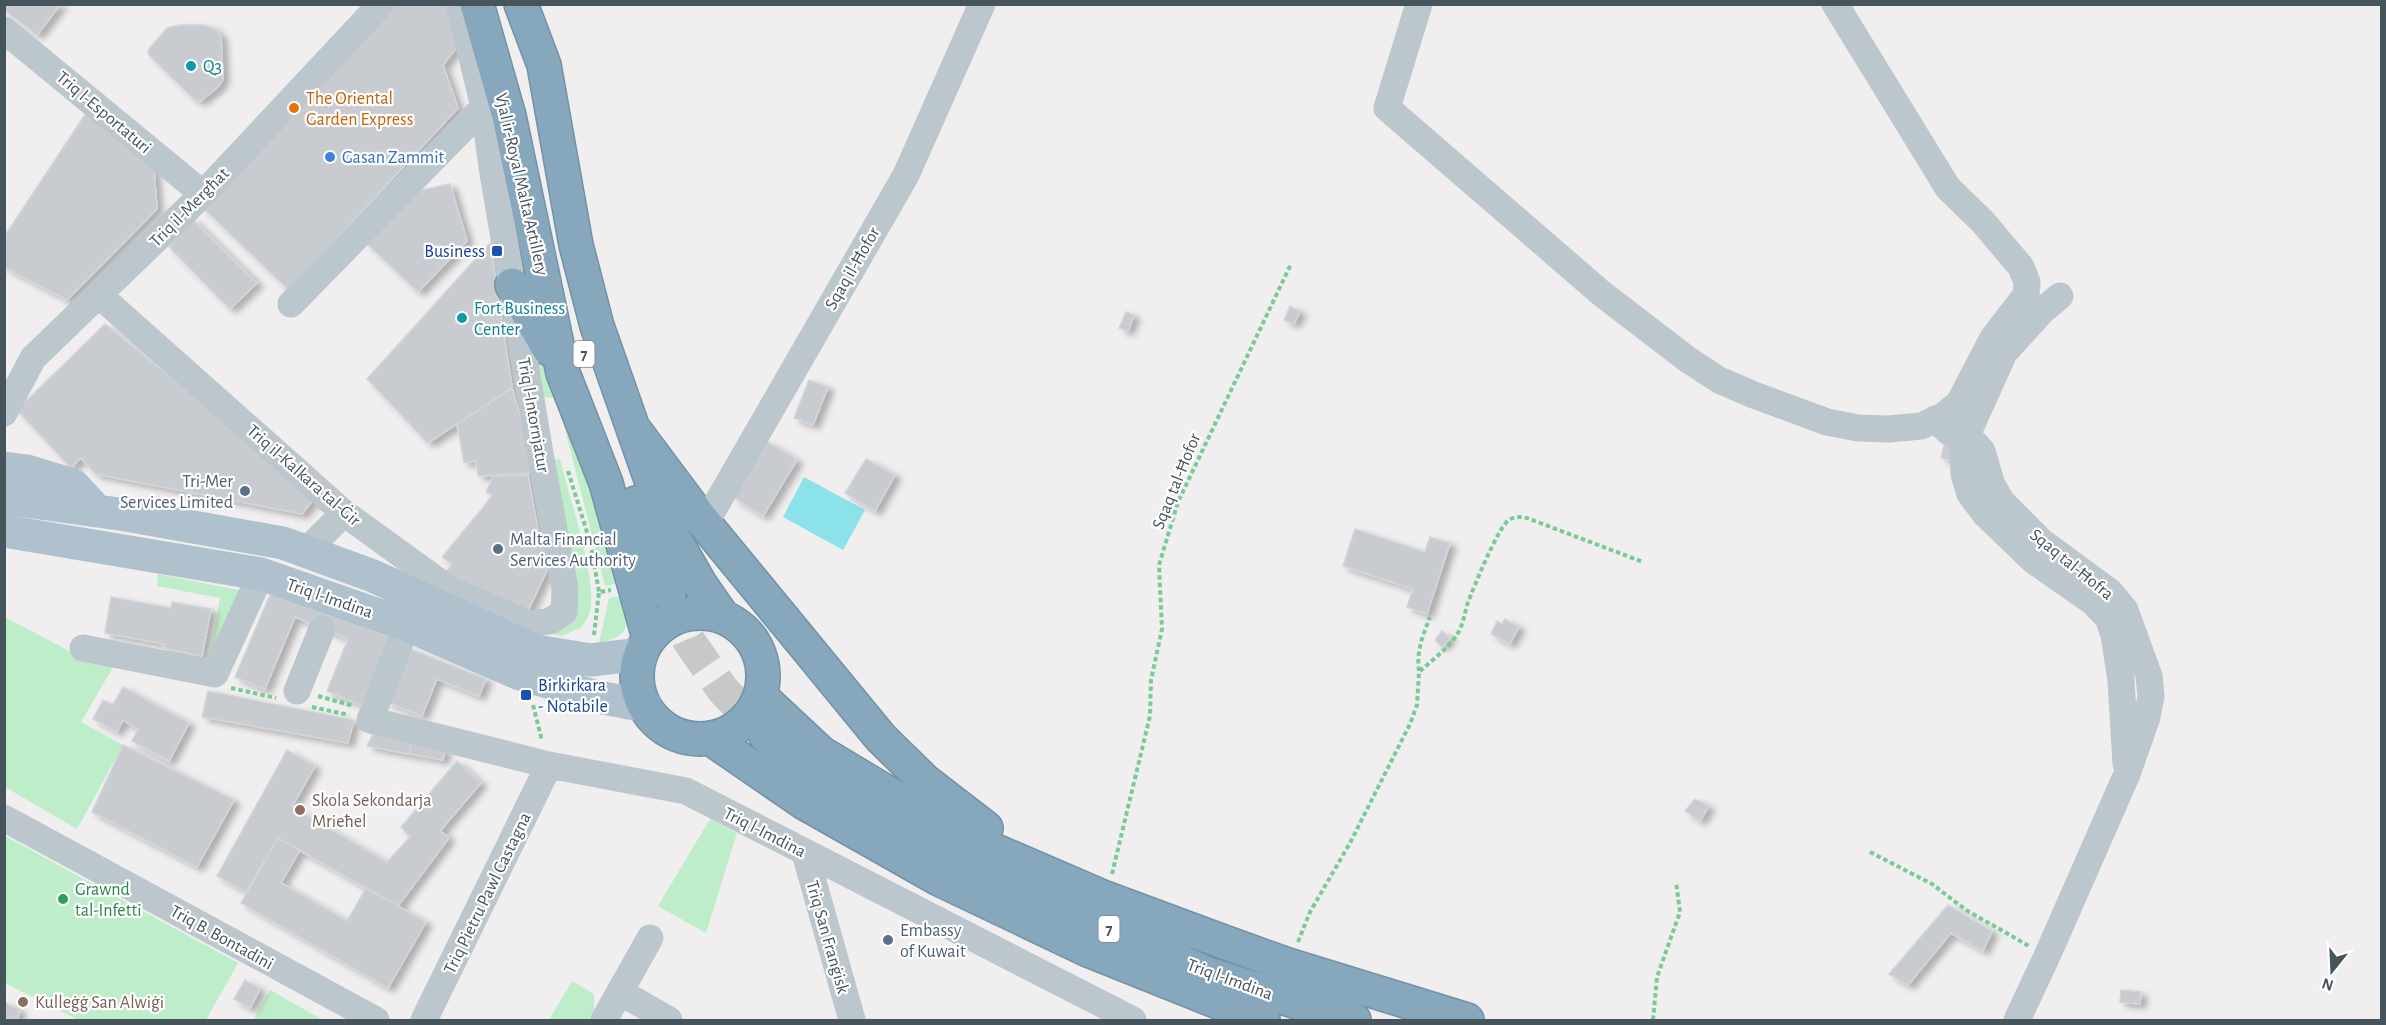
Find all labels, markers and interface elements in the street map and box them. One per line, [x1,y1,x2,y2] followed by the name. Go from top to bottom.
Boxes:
[203,58,222,76] place label: Q3
[184,59,198,73] marker: Q3
[53,68,154,157] street label: Triq l-Esportaturi
[306,90,413,129] place label: The Oriental Garden Express
[491,91,551,277] street label: Vjal ir-Royal Malta Artillery
[287,101,301,115] marker: The Oriental Garden Express
[342,149,445,167] place label: Gasan Zammit
[323,150,337,164] marker: Gasan Zammit
[147,164,233,251] street label: Triq il-Mergħat
[822,224,884,313] street label: Sqaq il-Ħofor
[424,243,485,261] place label: Business
[490,244,504,258] marker: Business
[474,300,565,339] place label: Fort Business Center
[455,311,469,325] marker: Fort Business Center
[574,341,594,367] road number: 7
[514,356,552,474] street label: Triq l-Intornjatur
[243,419,366,530] street label: Triq il-Kalkara tal-Ġir
[1150,431,1204,532] street label: Sqaq tal-Ħofor
[120,473,233,512] place label: Tri-Mer Services Limited
[238,484,252,498] marker: Tri-Mer Services Limited
[2026,526,2117,604] street label: Sqaq tal-Ħofra
[510,531,636,570] place label: Malta Financial Services Authority
[491,542,505,556] marker: Malta Financial Services Authority
[284,576,375,622] street label: Triq l-Imdina
[538,677,608,716] place label: Birkirkara - Notabile
[519,688,533,702] marker: Birkirkara - Notabile
[312,792,431,831] place label: Skola Sekondarja Mrieħel
[293,803,307,817] marker: Skola Sekondarja Mrieħel
[720,804,809,861] street label: Triq l-Imdina
[441,810,535,977] street label: Triq Pietru Pawl Castagna
[802,879,852,997] street label: Triq San Franġisk
[75,881,142,920] place label: Grawnd tal-Infetti
[56,892,70,906] marker: Grawnd tal-Infetti
[167,902,276,974] street label: Triq B. Bontadini
[1098,916,1120,942] road number: 7
[900,922,966,961] place label: Embassy of Kuwait
[881,933,895,947] marker: Embassy of Kuwait
[2302,941,2362,1001] north arrow
[1184,956,1275,1004] street label: Triq l-Imdina
[2320,975,2335,994] text: N
[35,994,164,1012] place label: Kulleġġ San Alwiġi
[16,995,30,1009] marker: Kulleġġ San Alwiġi

